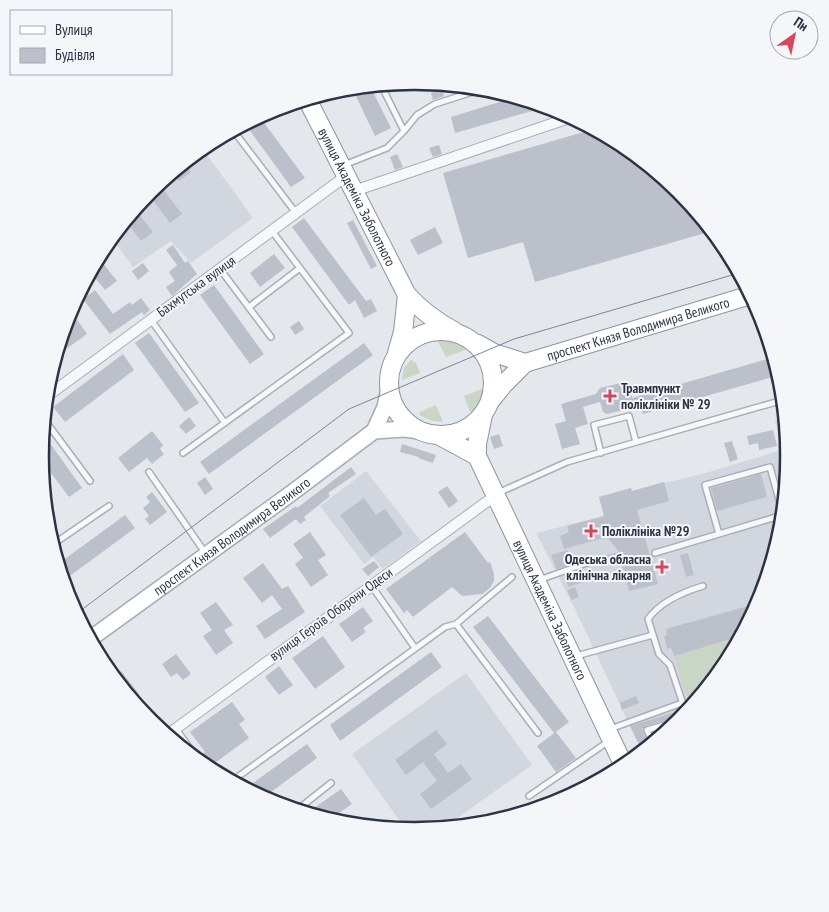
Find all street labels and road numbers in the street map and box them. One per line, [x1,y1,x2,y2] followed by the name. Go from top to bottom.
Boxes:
[314,125,400,269] street label: вулиця Академіка Заболотного
[153,251,239,321] street label: Бахмутська вулиця
[545,293,731,365] street label: проспект Князя Володимира Великого
[150,473,314,599] street label: проспект Князя Володимира Великого
[509,537,591,683] street label: вулиця Академіка Заболотного
[266,563,396,665] street label: вулиця Героїв Оборони Одеси

